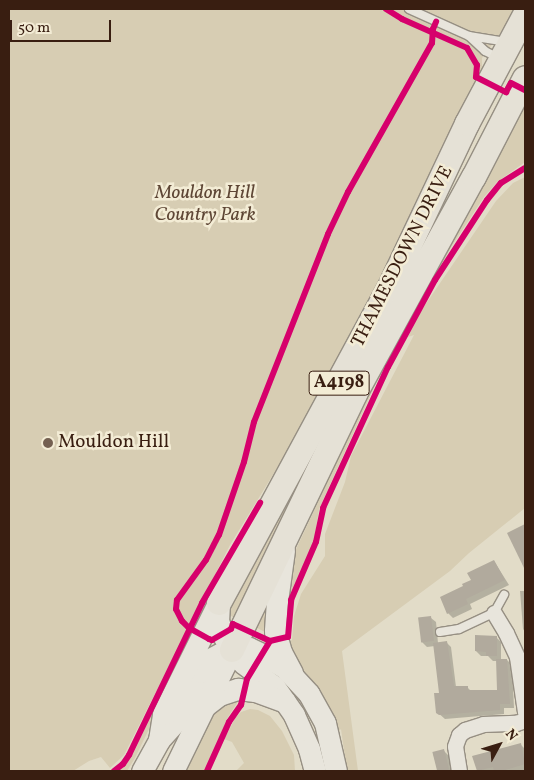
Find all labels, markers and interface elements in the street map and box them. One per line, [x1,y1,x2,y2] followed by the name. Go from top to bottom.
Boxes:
[12,10,114,42] scale bar
[18,18,50,39] text: 50 m
[347,163,459,351] street label: THAMESDOWN DRIVE
[154,183,256,227] park label: Mouldon Hill Country Park
[308,368,370,398] road number: A4198
[58,432,169,454] place label: Mouldon Hill
[42,437,54,449] marker: Mouldon Hill
[474,720,524,770] north arrow
[500,725,522,745] text: N

